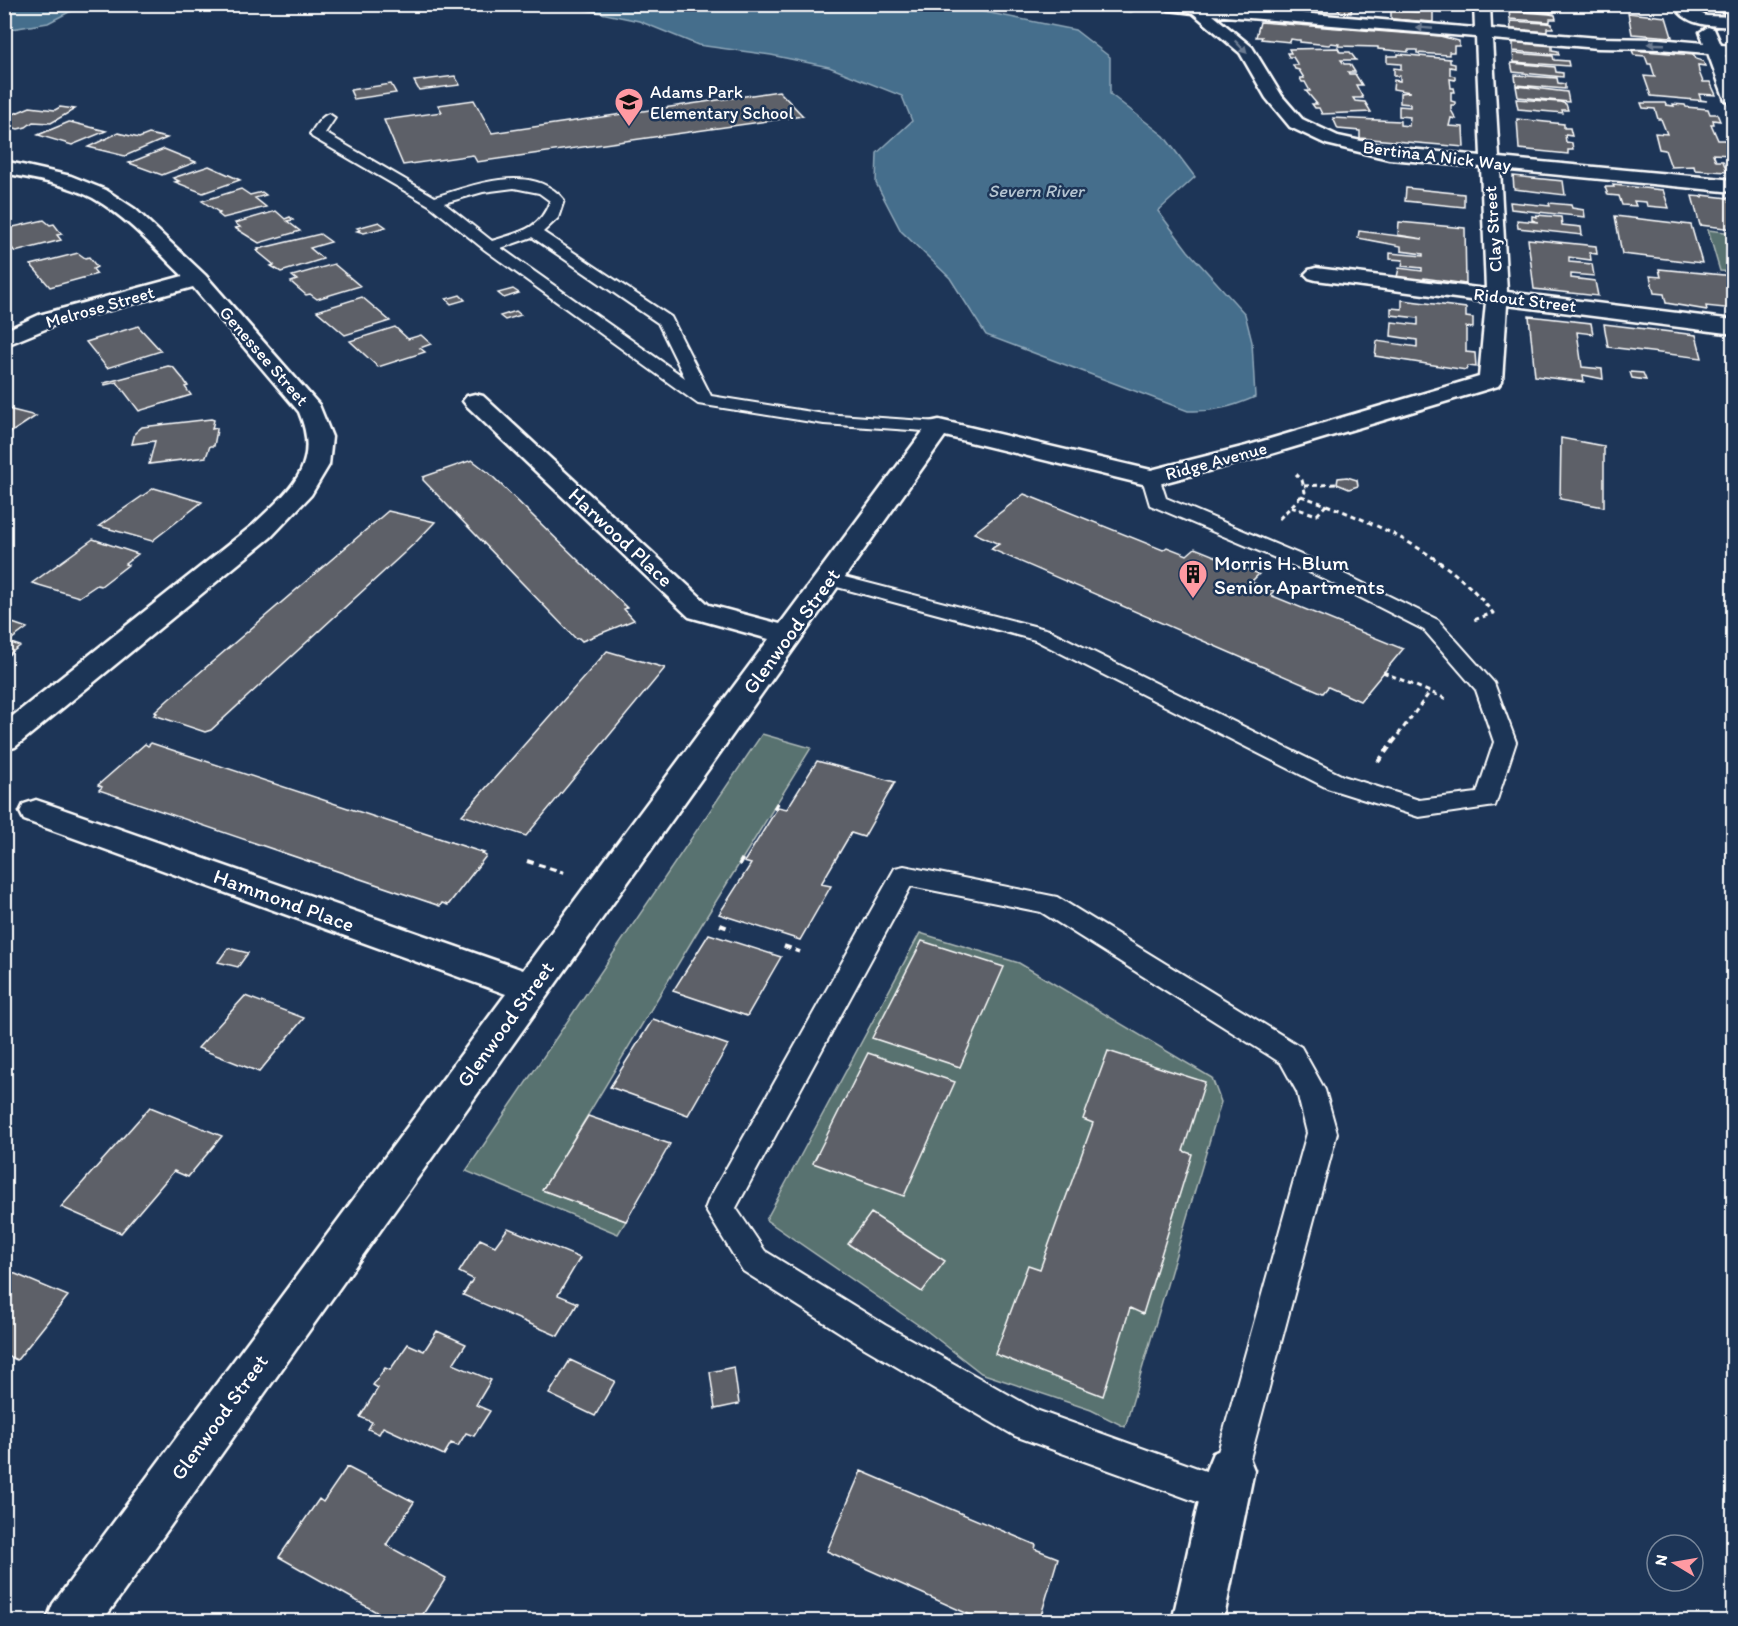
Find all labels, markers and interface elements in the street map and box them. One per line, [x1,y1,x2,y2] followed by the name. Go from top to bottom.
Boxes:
[1414,23,1433,33] one-way arrow
[1234,39,1247,54] one-way arrow
[1647,40,1666,49] one-way arrow
[650,81,794,124] place label: Adams Park Elementary School
[613,86,645,128] school or university icon: Adams Park Elementary School
[1362,136,1513,176] street label: Bertina A Nick Way
[988,180,1086,202] water label: Severn River
[1479,185,1507,273] street label: Clay Street
[43,281,157,333] street label: Melrose Street
[1472,283,1578,317] street label: Ridout Street
[215,302,313,410] street label: Genessee Street
[1163,437,1269,485] street label: Ridge Avenue
[563,482,679,592] street label: Harwood Place
[1214,550,1385,599] place label: Morris H. Blum Senior Apartments
[1177,558,1209,600] building icon: Morris H. Blum Senior Apartments
[737,563,845,699] street label: Glenwood Street
[210,863,358,937] street label: Hammond Place
[451,956,559,1092] street label: Glenwood Street
[165,1349,273,1485] street label: Glenwood Street
[1645,1533,1705,1593] north arrow
[1650,1553,1671,1567] text: N

